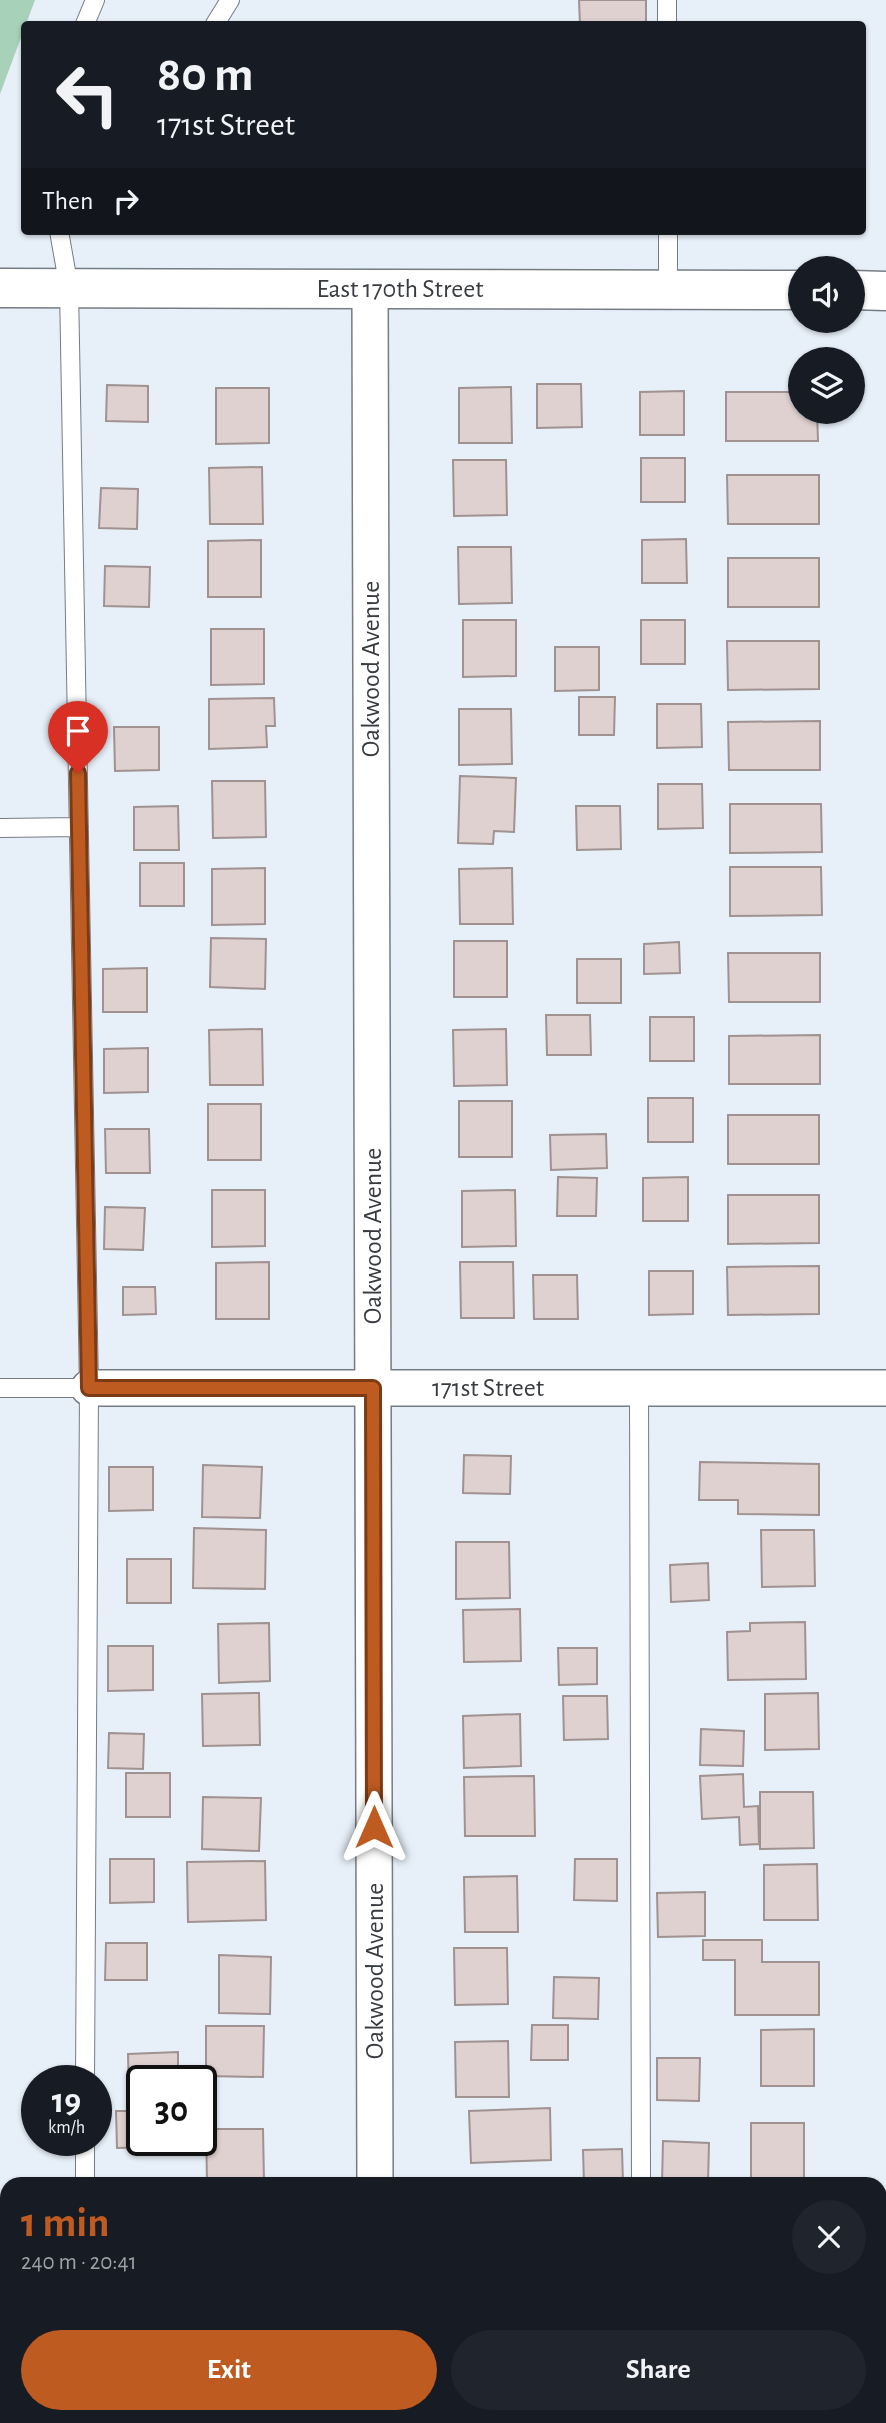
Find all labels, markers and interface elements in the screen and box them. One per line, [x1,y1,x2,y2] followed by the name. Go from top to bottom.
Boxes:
[42,49,133,140] icon: left
[157,51,254,100] text: 80 m
[157,109,295,141] text: 171st Street
[107,182,145,220] icon: right
[42,188,93,214] text: Then
[788,256,865,424] map controls
[788,256,865,333] button: sound
[316,276,484,302] street label: East 170th Street
[788,347,865,424] button: layers
[358,581,384,757] street label: Oakwood Avenue
[48,701,108,773] pin
[59,712,97,750] icon: arrive
[360,1148,386,1324] street label: Oakwood Avenue
[432,1375,544,1401] street label: 171st Street
[337,1790,411,1864] position arrow
[362,1883,388,2059] street label: Oakwood Avenue
[126,2065,217,2156] speed limit sign: 30
[52,2084,81,2119] text: 19
[48,2119,85,2137] text: km/h
[792,2200,866,2274] button: close
[21,2202,110,2244] text: 1 min
[21,2251,137,2274] text: 240 m · 20:41
[21,2330,437,2410] button: Exit
[451,2330,866,2410] button: Share

